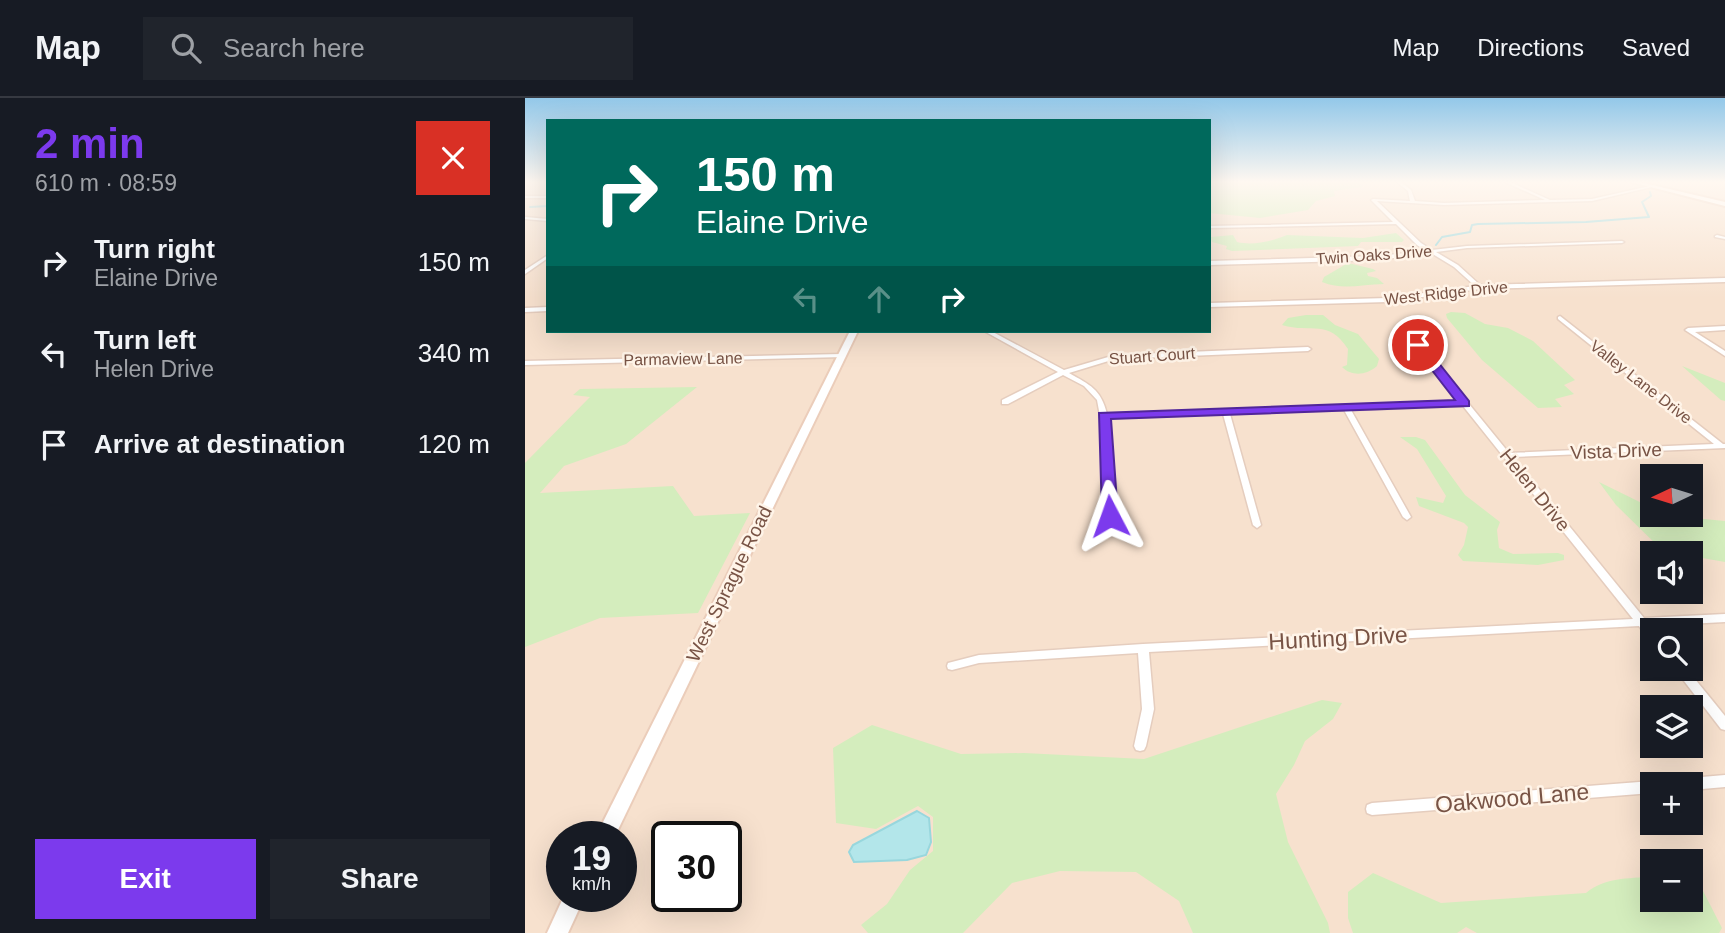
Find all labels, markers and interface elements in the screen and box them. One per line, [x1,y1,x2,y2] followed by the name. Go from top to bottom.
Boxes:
[143,17,633,80] search box
[35,29,101,66] text: Map
[167,29,205,67] icon: search
[223,33,365,63] text: Search here
[1393,34,1439,61] text: Map
[1477,34,1584,61] text: Directions
[1622,34,1690,61] text: Saved
[35,120,145,167] text: 2 min
[416,121,490,195] button: close
[581,147,672,238] icon: right
[696,147,835,201] text: 150 m
[35,170,177,196] text: 610 m · 08:59
[696,204,869,240] text: Elaine Drive
[94,234,215,264] text: Turn right
[1315,242,1433,268] street label: Twin Oaks Drive
[35,244,73,282] icon: right
[418,247,490,277] text: 150 m
[94,265,218,291] text: Elaine Drive
[1383,278,1509,308] street label: West Ridge Drive
[787,280,825,318] icon: left
[860,280,898,318] icon: ahead
[933,280,971,318] icon: right
[1388,315,1448,375] pin
[94,325,196,355] text: Turn left
[1399,326,1437,364] icon: arrive
[35,335,73,373] icon: left
[1587,337,1695,427] street label: Valley Lane Drive
[418,338,490,368] text: 340 m
[1108,344,1196,367] street label: Stuart Court
[623,349,743,369] street label: Parmaview Lane
[94,356,214,382] text: Helen Drive
[35,426,73,464] icon: arrive
[94,429,345,459] text: Arrive at destination
[418,429,490,459] text: 120 m
[1570,439,1662,463] street label: Vista Drive
[1496,445,1574,535] street label: Helen Drive
[1640,464,1703,527] north arrow
[1640,464,1703,912] map controls
[1073,479,1147,553] position arrow
[682,503,776,665] street label: West Sprague Road
[1640,541,1703,604] button: sound
[1640,618,1703,681] button: search
[1268,621,1408,655] street label: Hunting Drive
[1640,695,1703,758] button: layers
[1640,772,1703,835] button: +
[1434,778,1590,818] street label: Oakwood Lane
[651,821,742,912] speed limit sign: 30
[572,838,611,877] text: 19
[35,839,256,919] button: Exit
[270,839,490,919] button: Share
[1640,849,1703,912] button: −
[572,874,611,894] text: km/h

